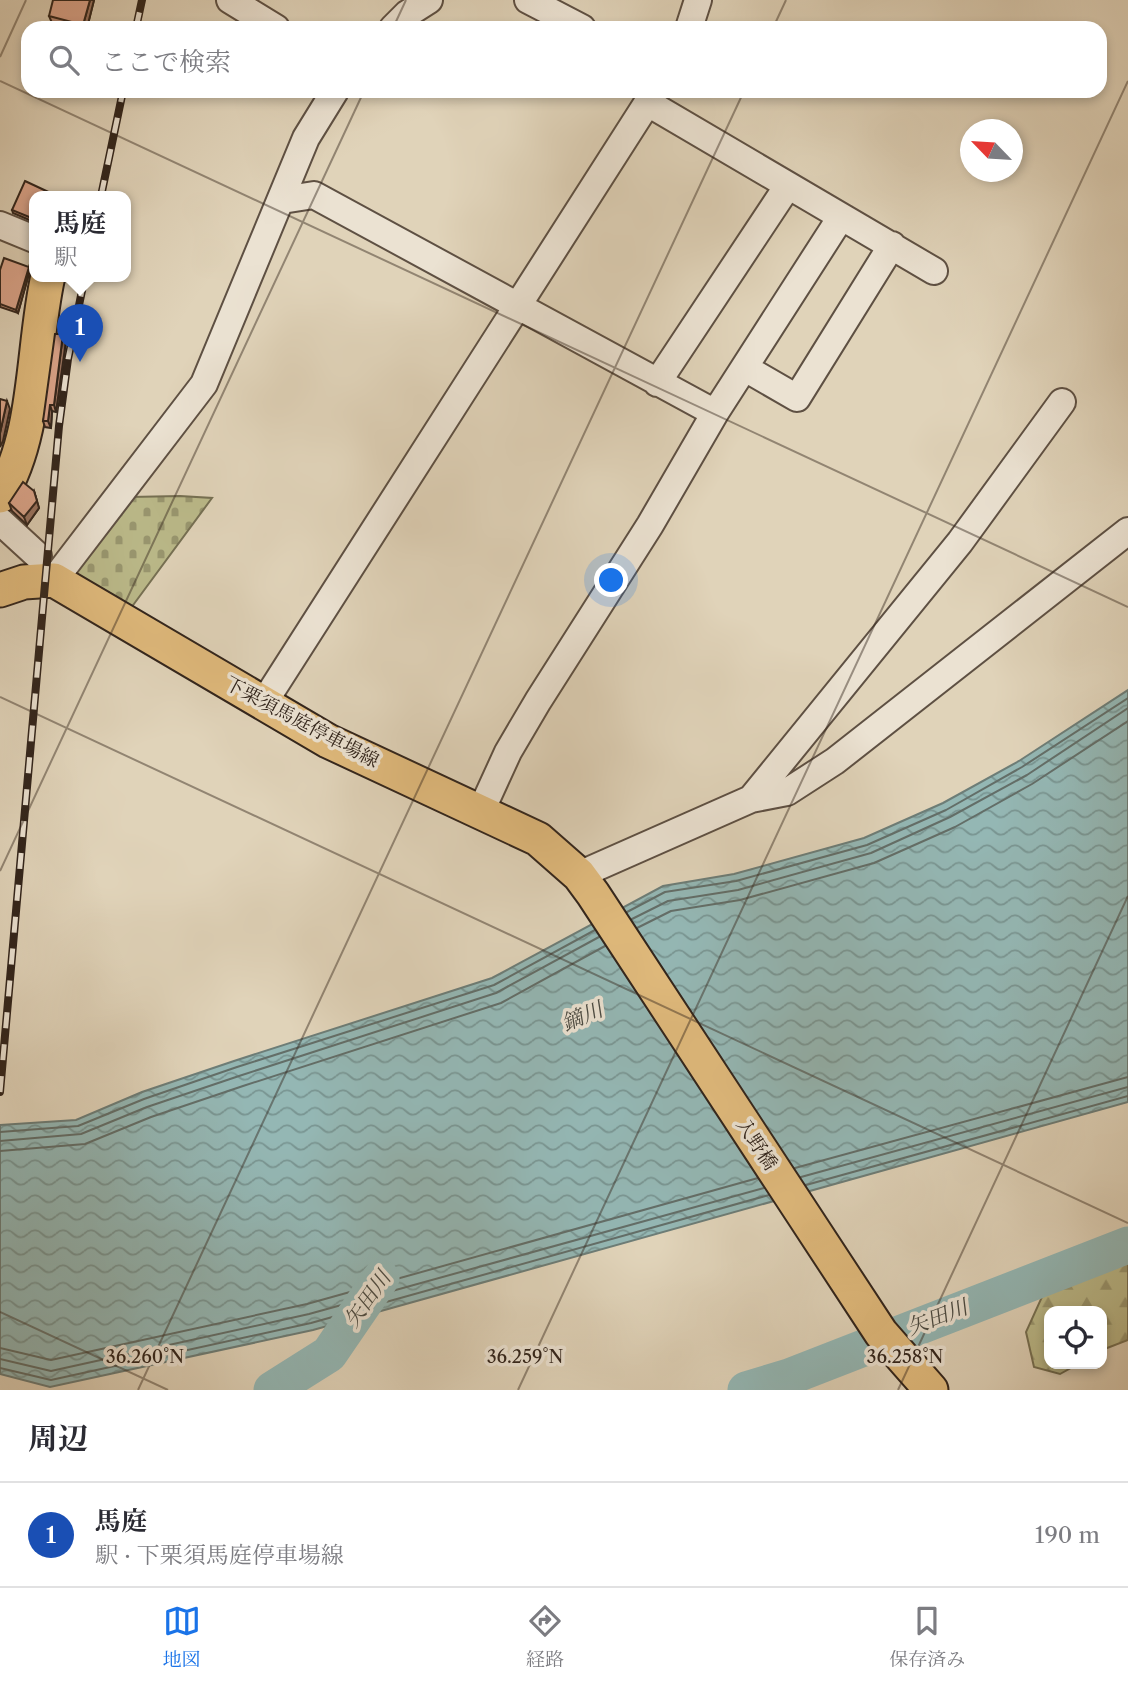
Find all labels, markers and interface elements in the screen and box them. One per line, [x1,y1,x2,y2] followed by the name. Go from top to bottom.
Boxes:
[21,21,1107,98] search box
[45,41,83,79] icon: search
[101,46,231,78] text: ここで検索
[960,119,1023,182] north arrow
[29,191,131,282] popup
[54,207,106,239] text: 馬庭
[54,243,77,271] text: 駅
[57,304,103,362] pin: 1
[594,563,628,597] your location
[221,672,383,772] street label: 下栗須馬庭停車場線
[558,996,608,1036] water label: 鏑川
[732,1114,782,1174] street label: 入野橋
[339,1264,396,1332] water label: 矢田川
[903,1293,973,1340] water label: 矢田川
[1044,1306,1107,1369] map controls
[1044,1306,1107,1369] button: locate
[106,1346,184,1368] text: 36.260°N
[487,1346,563,1368] text: 36.259°N
[867,1346,944,1368] text: 36.258°N
[28,1420,88,1457] text: 周辺
[95,1505,147,1537] text: 馬庭
[46,1521,56,1549] text: 1
[1035,1521,1100,1549] text: 190 m
[95,1541,344,1569] text: 駅 · 下栗須馬庭停車場線
[163,1602,201,1671] tab: 地図
[526,1602,564,1671] tab: 経路
[889,1602,965,1671] tab: 保存済み

